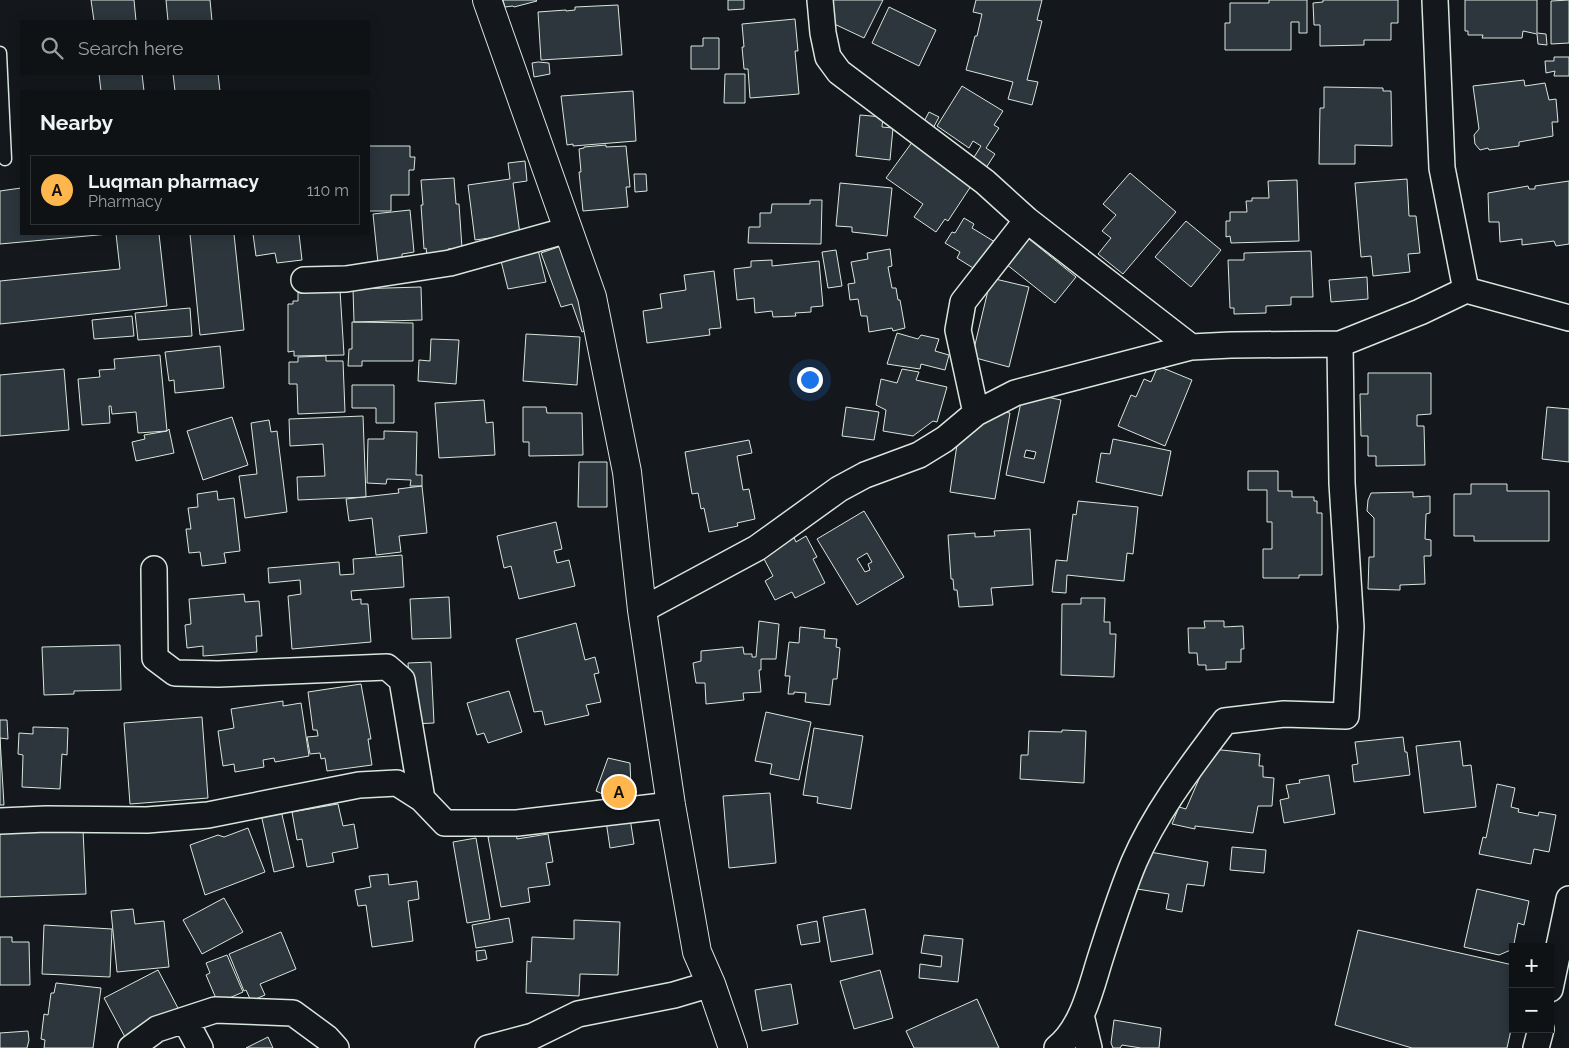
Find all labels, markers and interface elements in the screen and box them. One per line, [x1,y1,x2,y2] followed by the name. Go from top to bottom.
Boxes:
[20,20,370,75] search box
[38,34,66,62] icon: search
[78,37,184,59] text: Search here
[40,110,113,135] text: Nearby
[88,170,259,192] text: Luqman pharmacy
[52,181,62,200] text: A
[307,181,349,200] text: 110 m
[88,192,162,211] text: Pharmacy
[797,367,823,393] your location
[603,773,635,811] pin: A
[1509,943,1554,1033] map controls
[1509,943,1554,988] button: +
[1509,988,1554,1033] button: −

